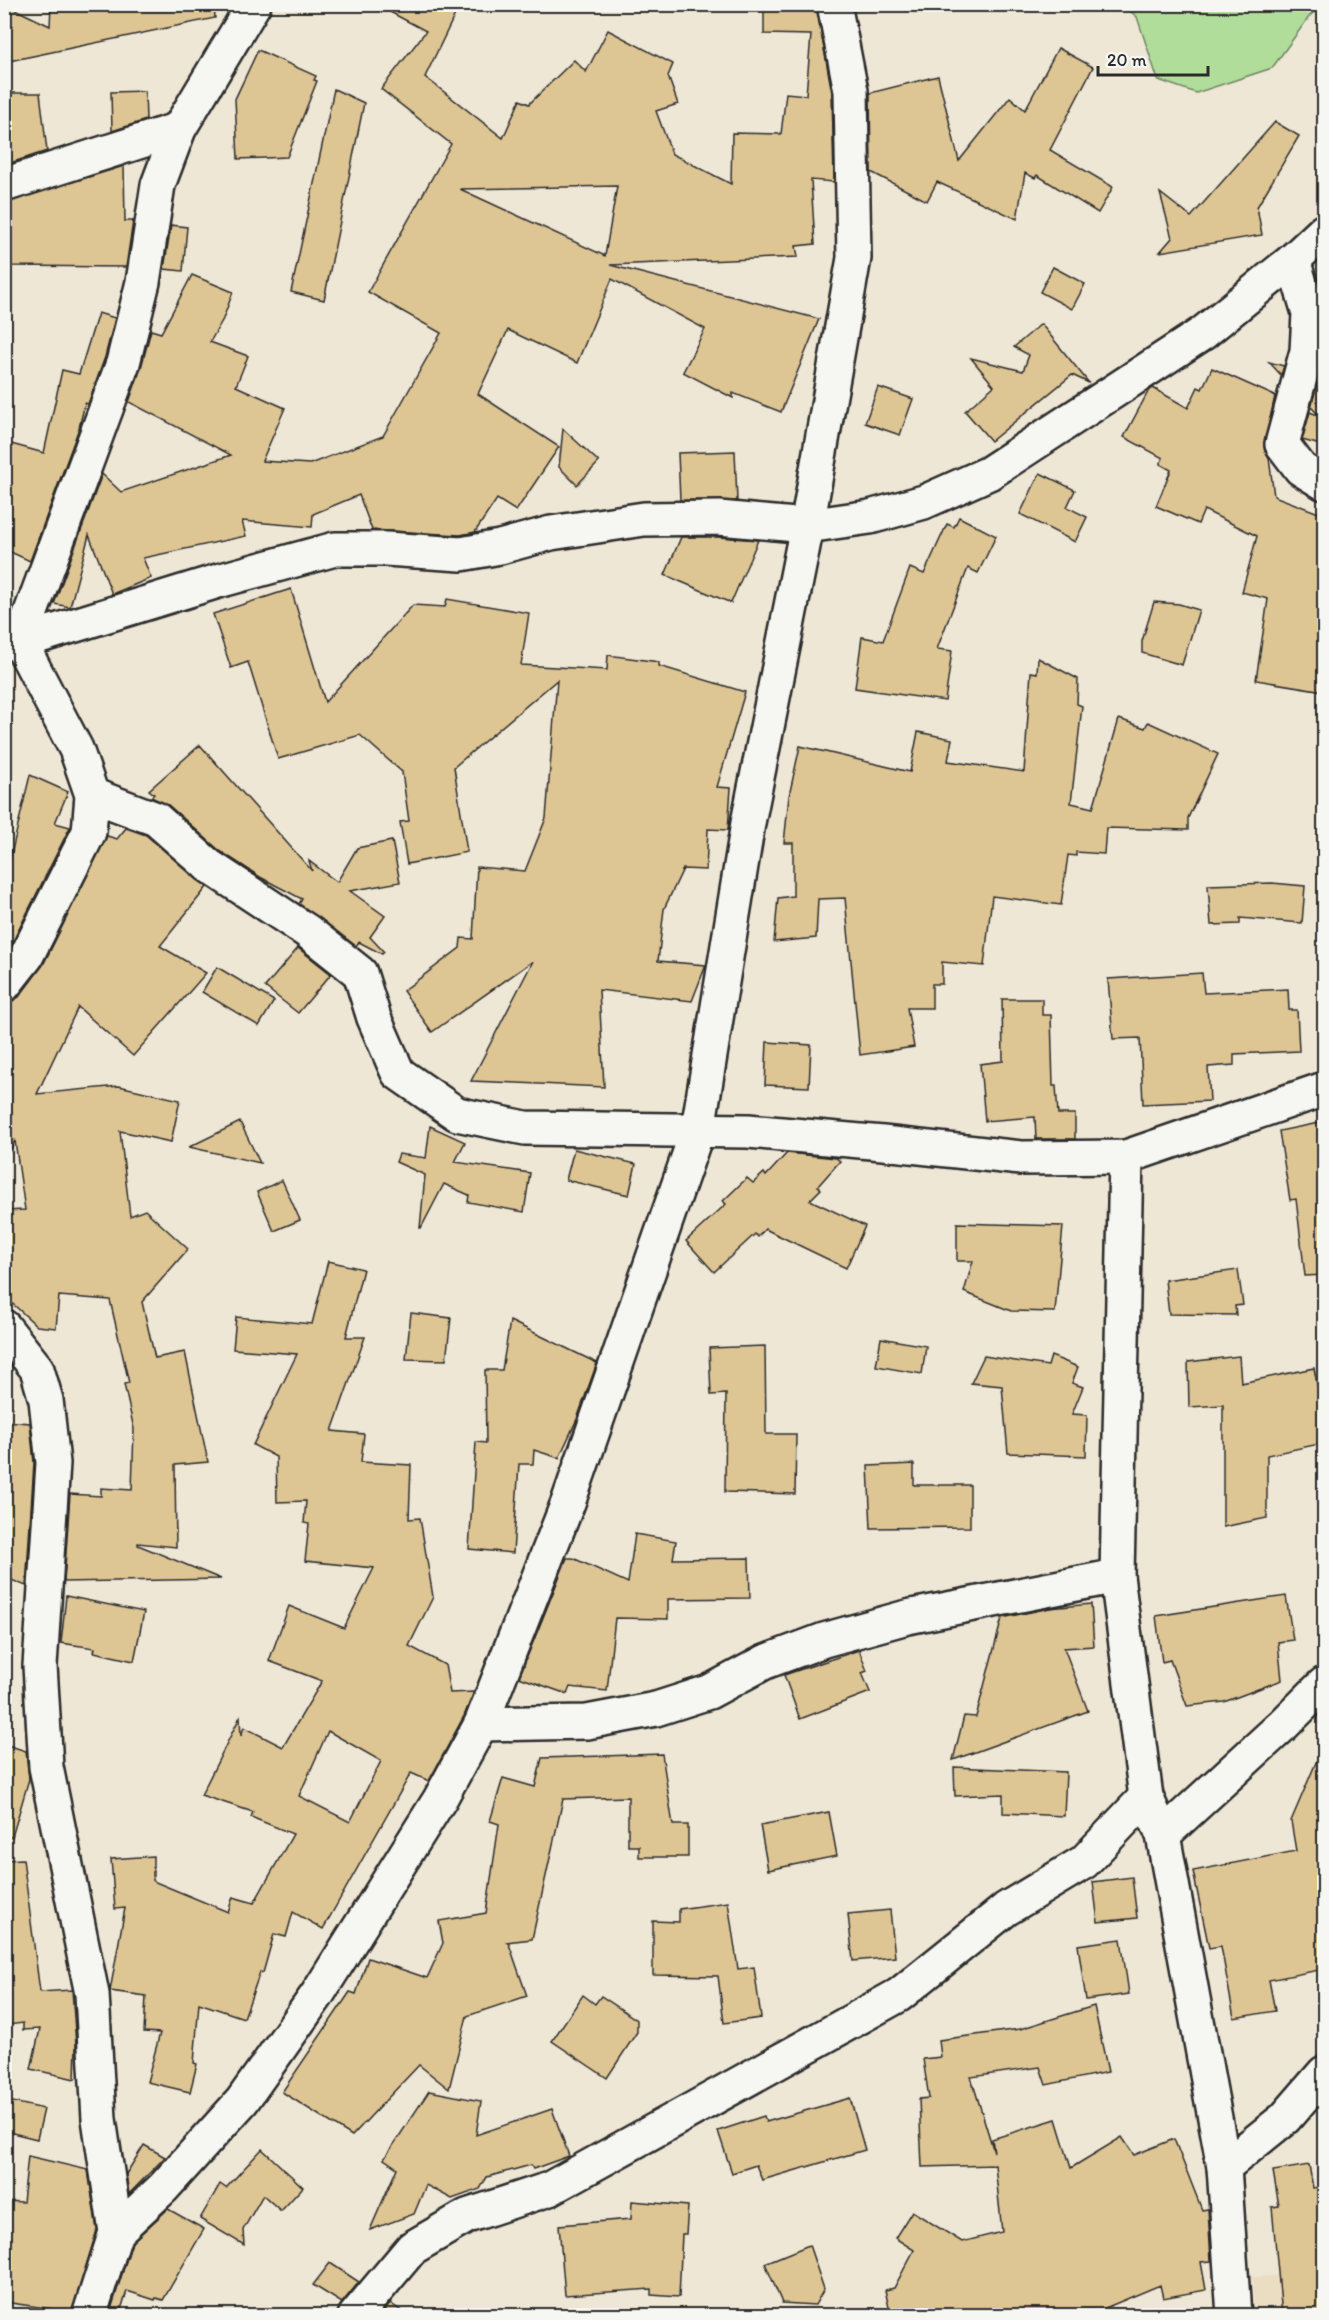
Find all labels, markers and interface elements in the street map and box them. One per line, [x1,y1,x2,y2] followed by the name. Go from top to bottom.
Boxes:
[1098,39,1208,77] scale bar
[1107,49,1147,71] text: 20 m

